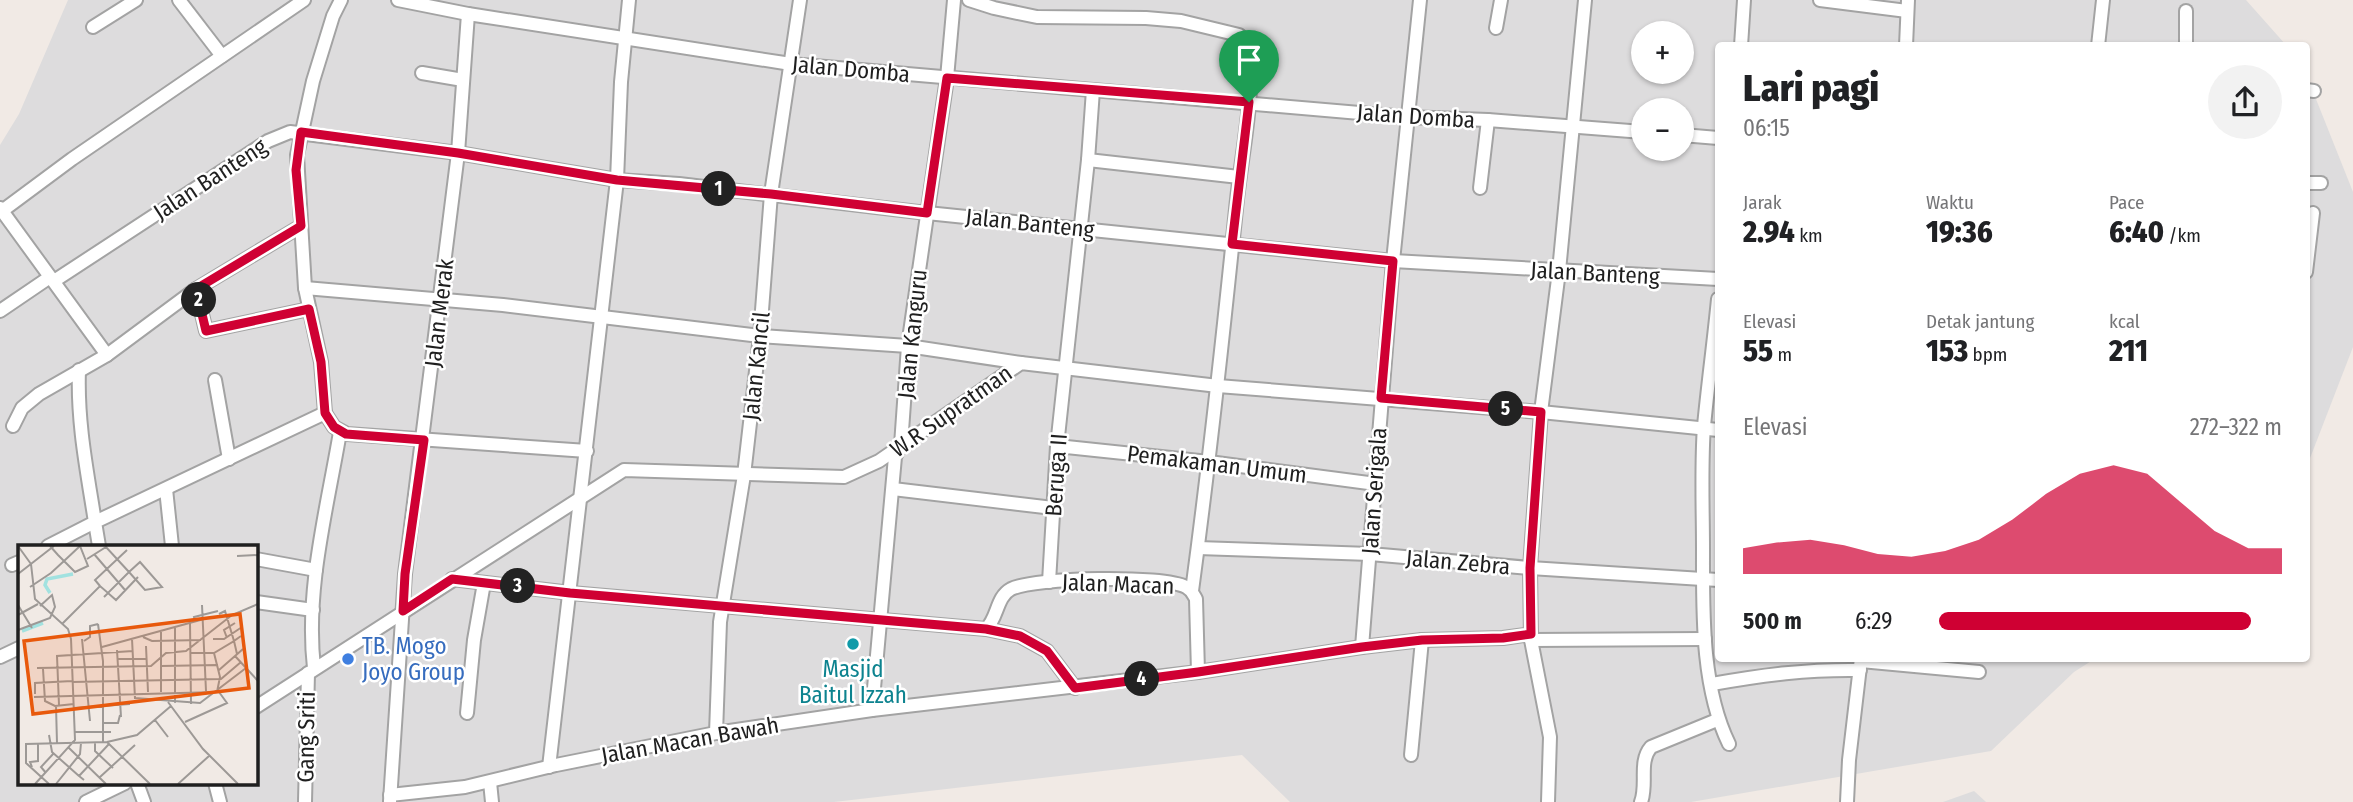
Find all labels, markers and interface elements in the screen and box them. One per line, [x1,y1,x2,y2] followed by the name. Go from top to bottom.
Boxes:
[1631,21,1694,161] map controls
[1631,21,1694,84] button: +
[1219,30,1279,102] pin
[1230,41,1268,79] icon: arrive
[791,50,911,88] street label: Jalan Domba
[1743,65,1879,111] text: Lari pagi
[2208,65,2282,139] button: share
[1356,98,1476,134] street label: Jalan Domba
[1631,98,1694,161] button: −
[1743,114,1790,142] text: 06:15
[148,132,272,226] street label: Jalan Banteng
[702,172,736,206] pin: 1
[714,177,723,200] text: 1
[1743,191,1782,214] text: Jarak
[1926,191,1974,214] text: Waktu
[2109,191,2144,214] text: Pace
[964,202,1096,244] street label: Jalan Banteng
[1743,214,1795,250] text: 2.94
[1926,214,1993,250] text: 19:36
[2109,214,2164,250] text: 6:40
[1795,224,1823,247] text: km
[2164,224,2201,247] text: /km
[1530,256,1661,290] street label: Jalan Banteng
[418,257,460,369] street label: Jalan Merak
[891,268,933,400] street label: Jalan Kanguru
[182,282,216,318] pin: 2
[194,288,203,311] text: 2
[736,310,776,422] street label: Jalan Kancil
[1743,310,1796,333] text: Elevasi
[1926,310,2034,333] text: Detak jantung
[2109,310,2140,333] text: kcal
[1743,333,1773,369] text: 55
[1926,333,1968,369] text: 153
[2109,333,2148,369] text: 211
[1773,343,1792,366] text: m
[1968,343,2007,366] text: bpm
[885,359,1017,463] street label: W.R Supratman
[1488,392,1524,426] pin: 5
[1501,397,1510,420] text: 5
[1743,413,1808,441] text: Elevasi
[2190,413,2282,441] text: 272–322 m
[1356,427,1392,555] street label: Jalan Serigala
[1039,433,1073,517] street label: Beruga II
[1126,439,1308,489] street label: Pemakaman Umum
[1405,543,1511,581] street label: Jalan Zebra
[18,545,257,784] inset map
[500,568,536,604] pin: 3
[1061,568,1175,600] street label: Jalan Macan
[513,574,522,597] text: 3
[1743,607,1802,635] text: 500 m
[1855,607,1892,635] text: 6:29
[362,632,465,686] place label: TB. Mogo Joyo Group
[845,636,861,652] marker: Masjid Baitul Izzah
[340,651,356,667] marker: TB. Mogo Joyo Group
[799,655,907,709] place label: Masjid Baitul Izzah
[1124,662,1160,696] pin: 4
[1137,667,1146,690] text: 4
[291,691,321,783] street label: Gang Sriti
[599,711,781,769] street label: Jalan Macan Bawah

